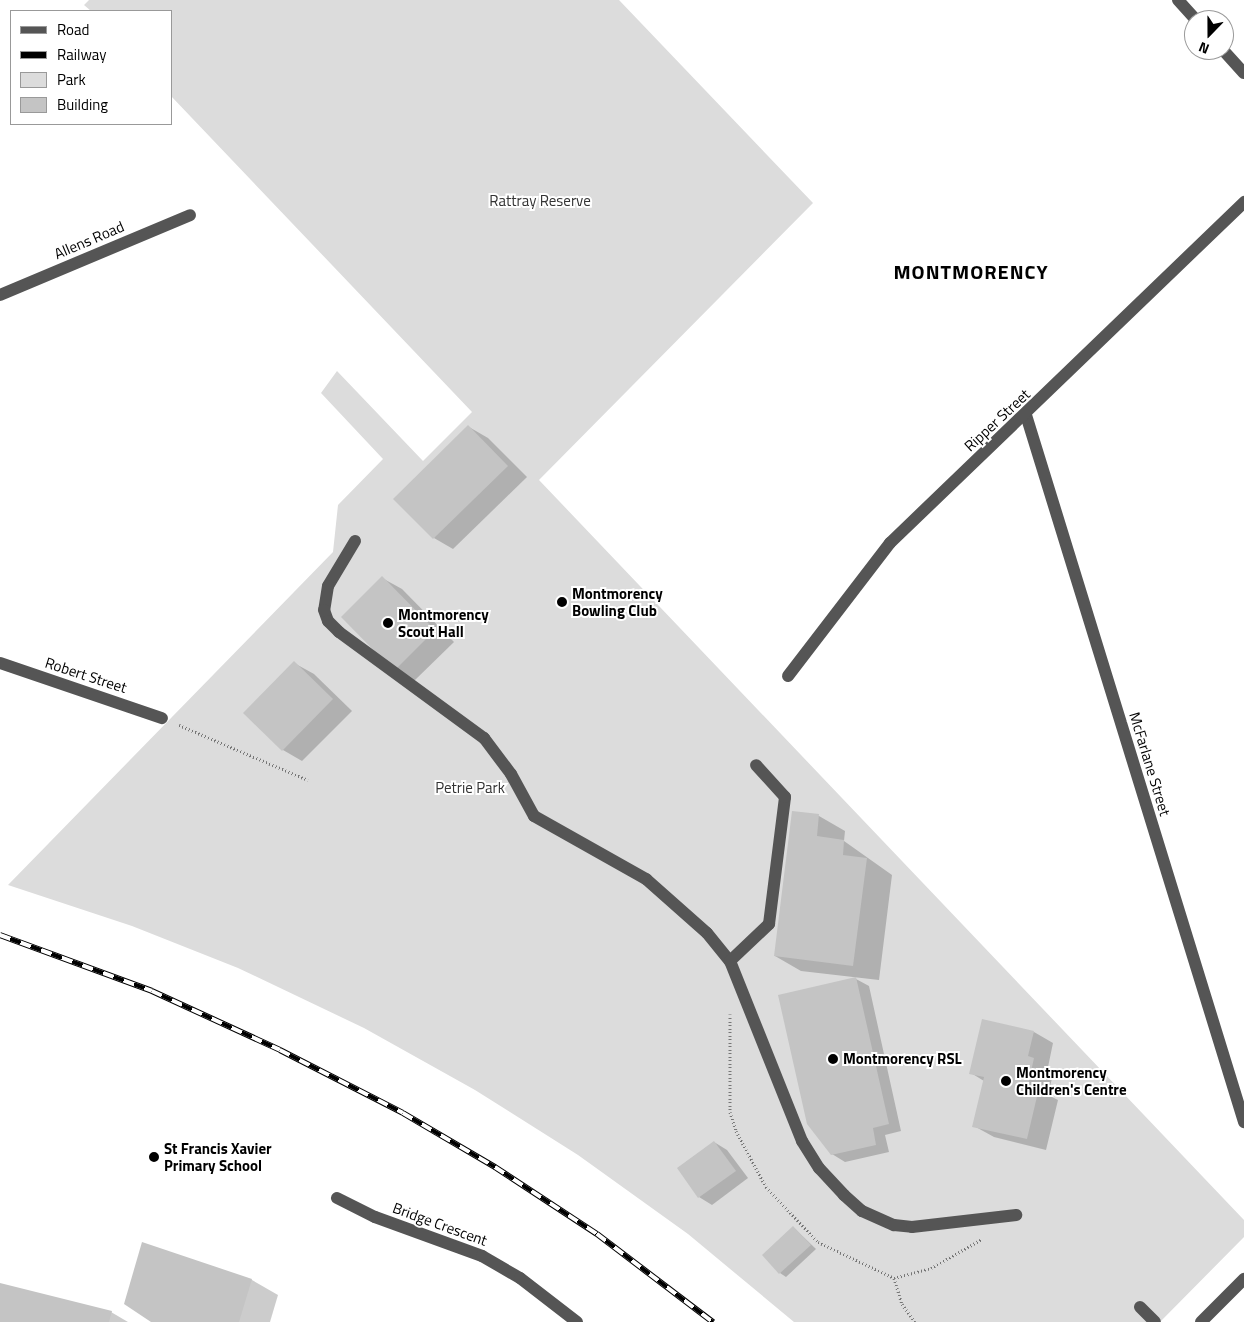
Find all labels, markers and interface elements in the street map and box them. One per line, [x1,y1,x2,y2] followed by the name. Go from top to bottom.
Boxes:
[10,10,172,125] legend
[1184,10,1234,60] north arrow
[57,18,89,41] text: Road
[1195,37,1212,60] text: N
[57,43,107,66] text: Railway
[57,68,86,91] text: Park
[57,93,108,116] text: Building
[489,192,591,210] park label: Rattray Reserve
[51,217,127,263] street label: Allens Road
[892,259,1050,283] district label: MONTMORENCY
[960,385,1034,455] street label: Ripper Street
[572,584,663,619] place label: Montmorency Bowling Club
[556,596,568,608] marker: Montmorency Bowling Club
[398,605,489,640] place label: Montmorency Scout Hall
[382,617,394,629] marker: Montmorency Scout Hall
[43,653,129,697] street label: Robert Street
[1126,710,1174,818] street label: McFarlane Street
[435,779,505,797] park label: Petrie Park
[843,1050,962,1068] place label: Montmorency RSL
[827,1053,839,1065] marker: Montmorency RSL
[1016,1063,1127,1098] place label: Montmorency Children's Centre
[1000,1075,1012,1087] marker: Montmorency Children's Centre
[164,1139,272,1174] place label: St Francis Xavier Primary School
[148,1151,160,1163] marker: St Francis Xavier Primary School
[390,1199,490,1249] street label: Bridge Crescent

